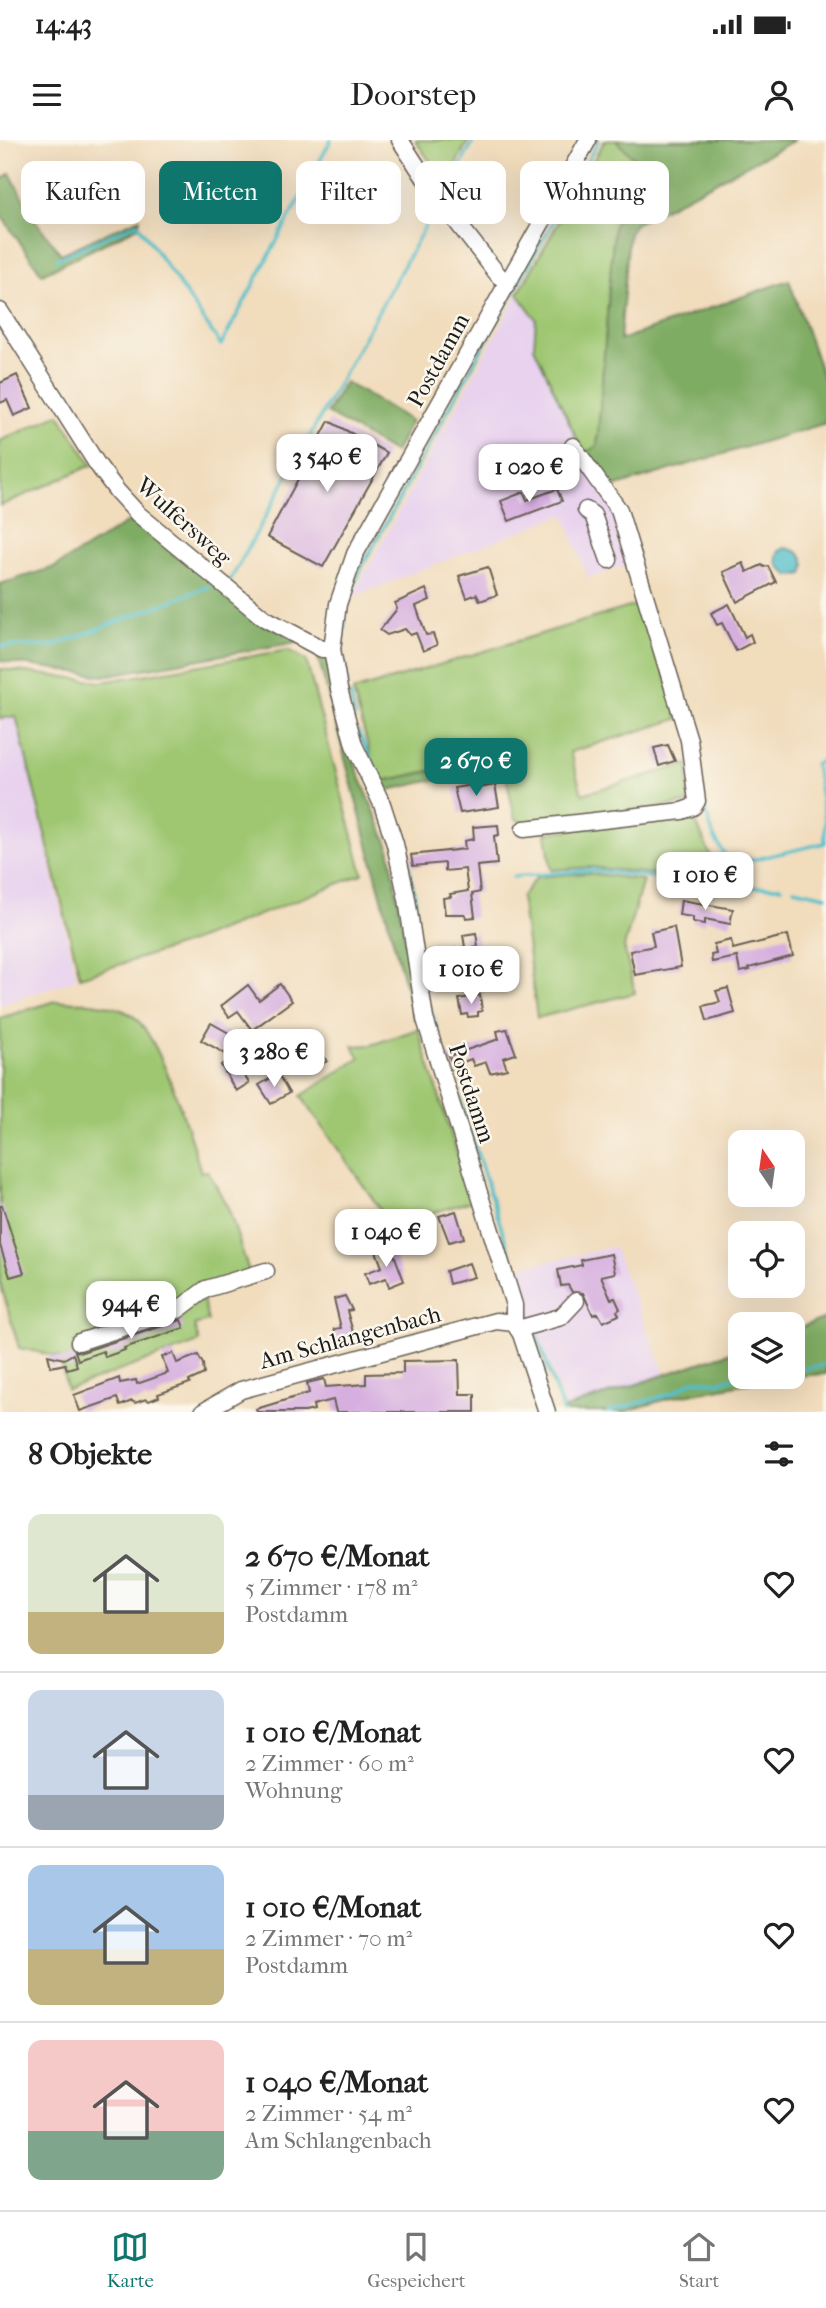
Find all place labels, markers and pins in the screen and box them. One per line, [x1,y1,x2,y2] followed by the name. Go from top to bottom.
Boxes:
[262,434,392,494] pin: 3 540 €
[464,444,594,504] pin: 1 020 €
[411,738,541,798] pin: 2 670 €
[640,852,770,912] pin: 1 010 €
[406,946,536,1006] pin: 1 010 €
[209,1030,339,1089] pin: 3 280 €
[321,1210,451,1269] pin: 1 040 €
[82,1282,180,1341] pin: 944 €

